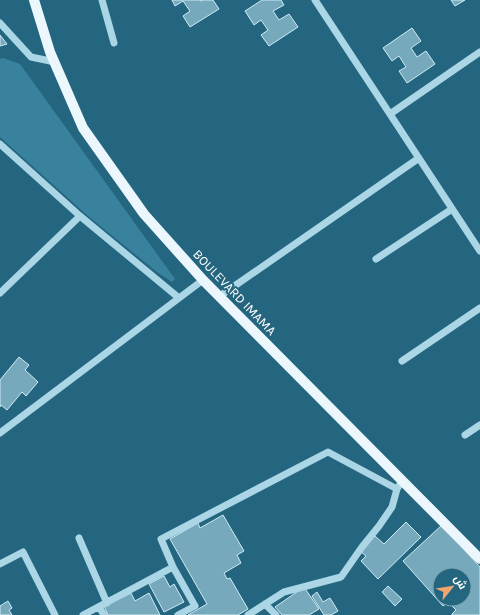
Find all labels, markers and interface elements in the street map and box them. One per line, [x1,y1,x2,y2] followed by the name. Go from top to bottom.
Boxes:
[190,247,280,339] street label: BOULEVARD IMAMA
[432,567,472,607] north arrow
[451,573,469,592] text: ش

